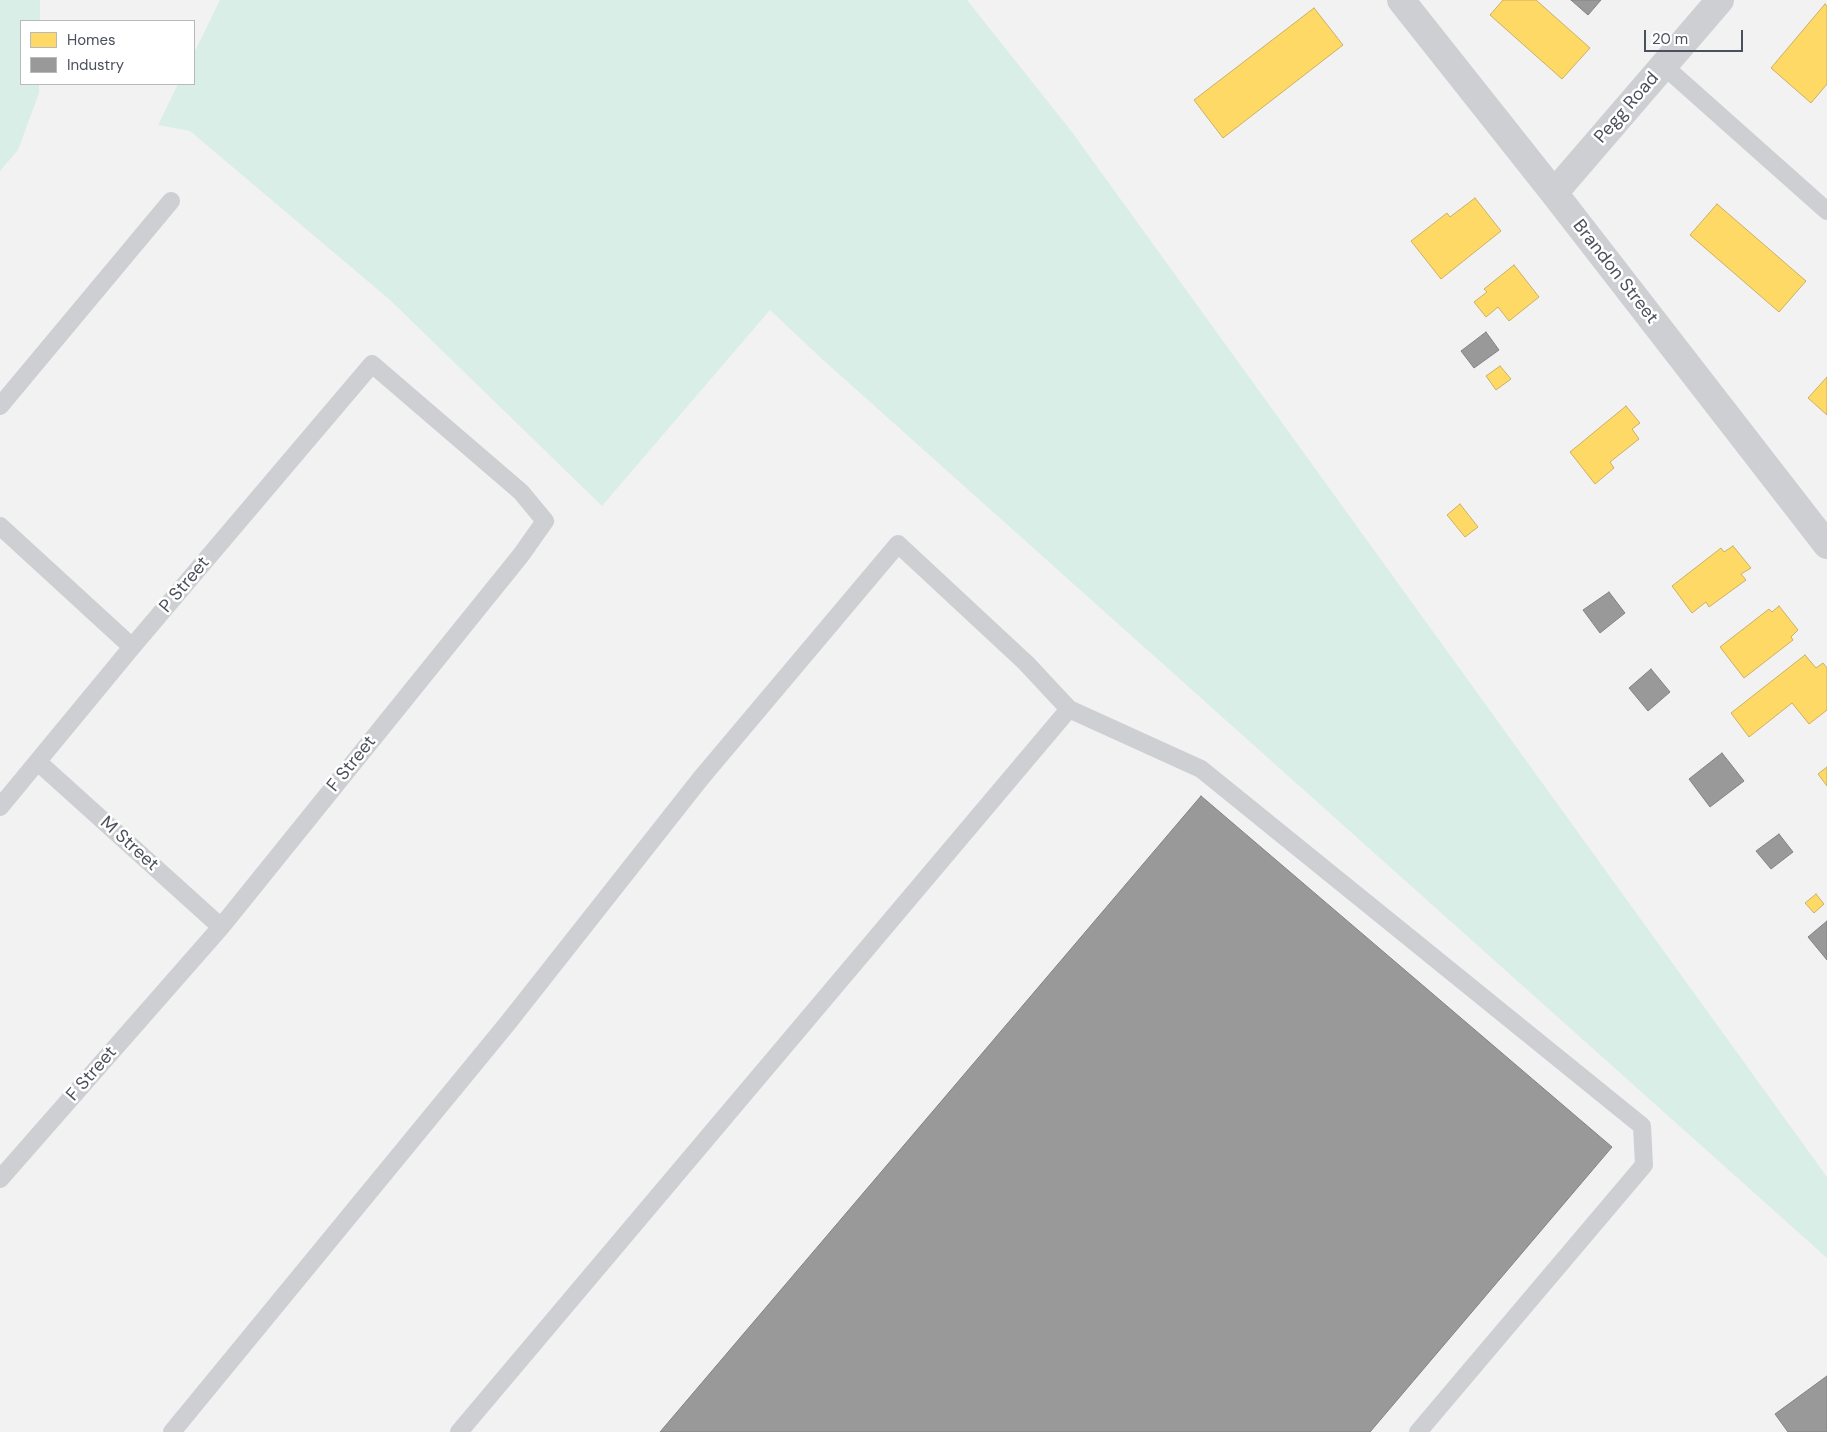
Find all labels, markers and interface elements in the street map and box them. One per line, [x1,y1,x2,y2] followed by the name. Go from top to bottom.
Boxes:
[20,20,195,85] legend
[1647,20,1746,52] scale bar
[1652,29,1688,49] text: 20 m
[67,30,116,50] text: Homes
[67,55,124,75] text: Industry
[1590,68,1664,148] street label: Pegg Road
[1568,216,1662,328] street label: Brandon Street
[155,553,215,617] street label: P Street
[323,732,381,796] street label: F Street
[95,812,163,876] street label: M Street
[62,1042,122,1106] street label: F Street

